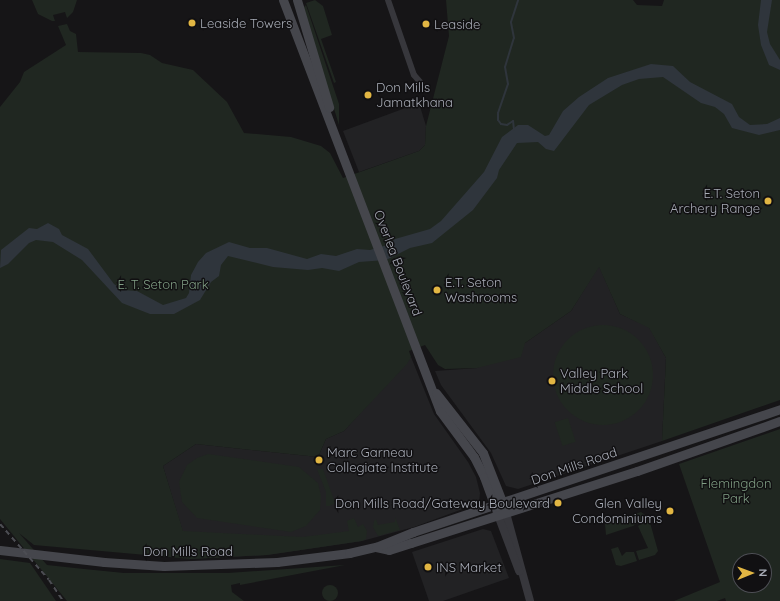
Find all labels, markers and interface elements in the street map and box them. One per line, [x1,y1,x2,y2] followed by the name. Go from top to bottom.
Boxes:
[200,15,292,31] place label: Leaside Towers
[434,16,480,32] place label: Leaside
[187,18,197,28] marker: Leaside Towers
[421,19,431,29] marker: Leaside
[376,80,453,111] place label: Don Mills Jamatkhana
[363,90,373,100] marker: Don Mills Jamatkhana
[670,186,760,217] place label: E.T. Seton Archery Range
[763,196,773,206] marker: E.T. Seton Archery Range
[371,208,425,318] street label: Overlea Boulevard
[445,275,517,306] place label: E.T. Seton Washrooms
[117,276,209,292] park label: E. T. Seton Park
[432,285,442,295] marker: E.T. Seton Washrooms
[560,366,643,397] place label: Valley Park Middle School
[547,376,557,386] marker: Valley Park Middle School
[529,444,619,488] street label: Don Mills Road
[327,445,438,476] place label: Marc Garneau Collegiate Institute
[314,455,324,465] marker: Marc Garneau Collegiate Institute
[701,476,771,507] park label: Flemingdon Park
[335,495,550,511] place label: Don Mills Road/Gateway Boulevard
[572,496,662,527] place label: Glen Valley Condominiums
[553,498,563,508] marker: Don Mills Road/Gateway Boulevard
[665,506,675,516] marker: Glen Valley Condominiums
[143,543,233,559] street label: Don Mills Road
[732,553,772,593] north arrow
[436,559,502,575] place label: INS Market
[423,562,433,572] marker: INS Market
[756,569,770,577] text: N

